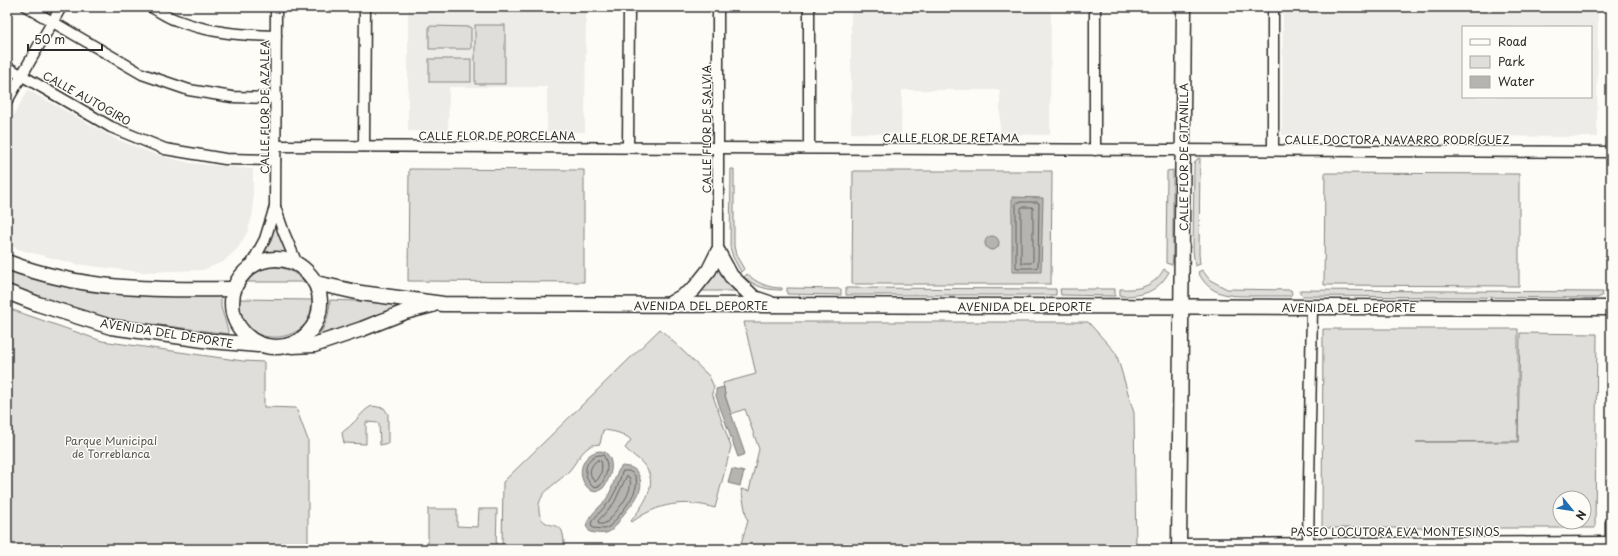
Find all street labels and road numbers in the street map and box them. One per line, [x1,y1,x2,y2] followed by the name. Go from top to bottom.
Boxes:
[256,40,273,174] street label: CALLE FLOR DE AZALEA
[698,64,715,193] street label: CALLE FLOR DE SALVIA
[40,67,134,129] street label: CALLE AUTOGIRO
[1175,83,1192,231] street label: CALLE FLOR DE GITANILLA
[418,127,576,144] street label: CALLE FLOR DE PORCELANA
[883,129,1020,146] street label: CALLE FLOR DE RETAMA
[1284,131,1510,148] street label: CALLE DOCTORA NAVARRO RODRÍGUEZ
[634,297,768,314] street label: AVENIDA DEL DEPORTE
[958,298,1092,315] street label: AVENIDA DEL DEPORTE
[1282,299,1416,316] street label: AVENIDA DEL DEPORTE
[99,314,235,352] street label: AVENIDA DEL DEPORTE
[1290,523,1500,540] street label: PASEO LOCUTORA EVA MONTESINOS

